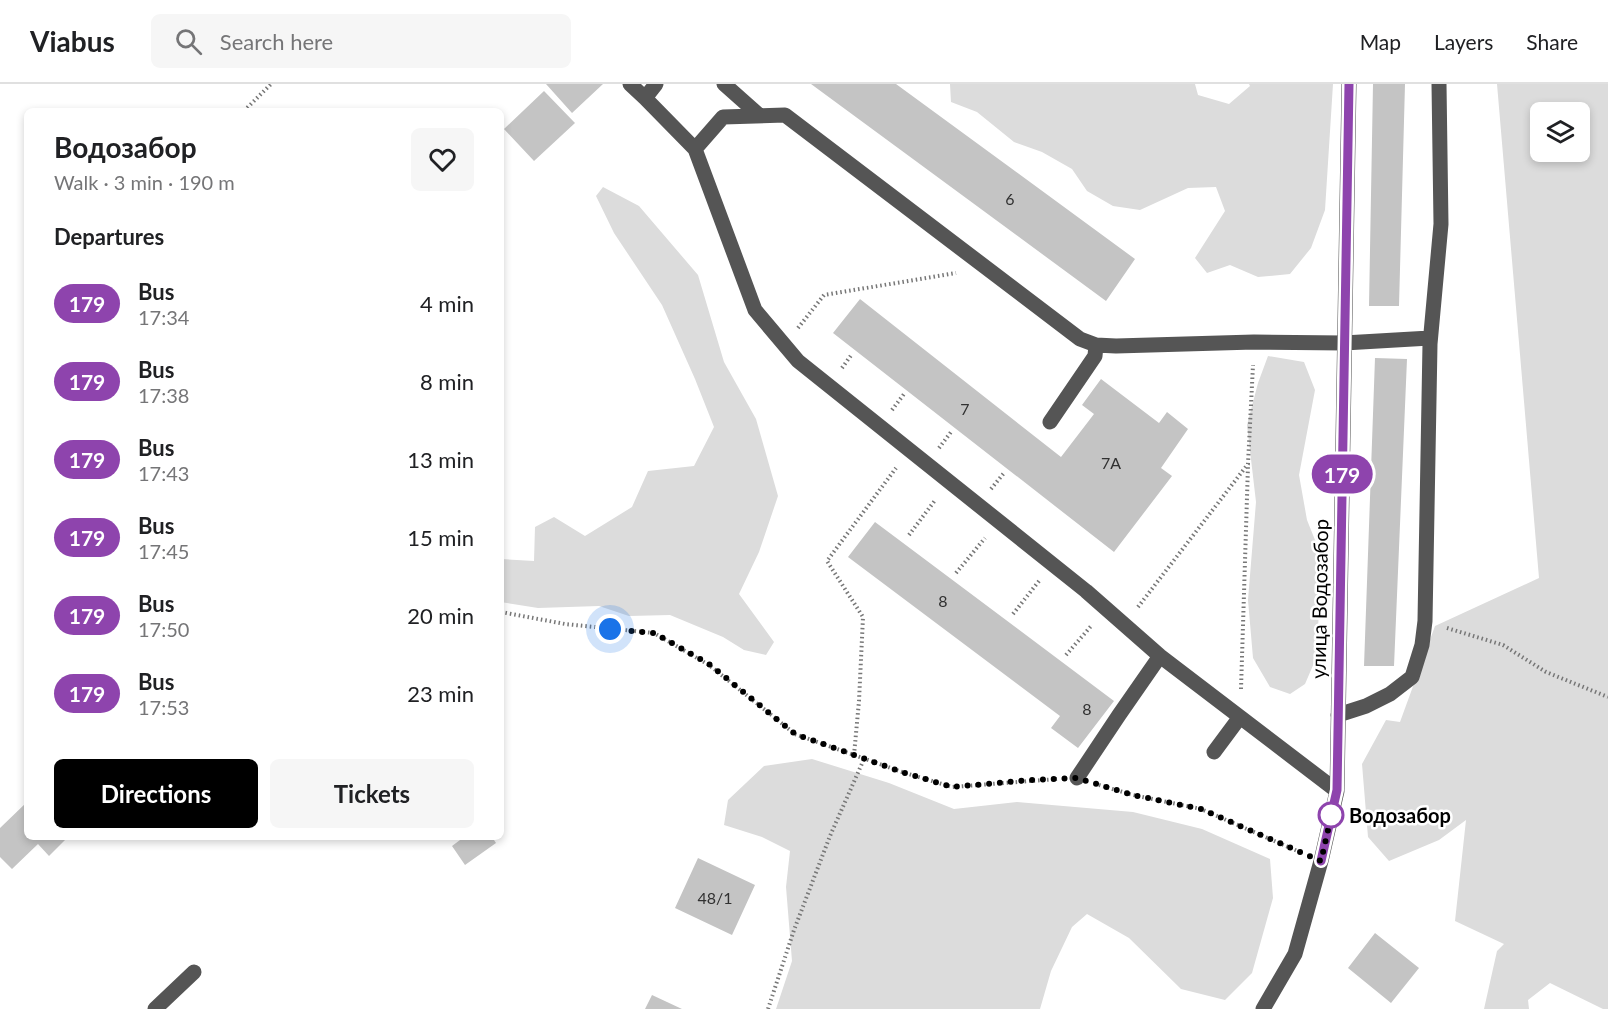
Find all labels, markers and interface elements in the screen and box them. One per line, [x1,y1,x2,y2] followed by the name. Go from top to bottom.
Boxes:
[151,14,571,68] search box
[30,24,115,58] text: Viabus
[172,25,205,58] icon: search
[220,28,333,55] text: Search here
[1360,29,1401,54] text: Map
[1434,29,1493,54] text: Layers
[1526,29,1578,54] text: Share
[1530,102,1590,162] map controls
[1530,102,1590,162] button: layers
[411,128,474,191] button: heart
[54,130,197,164] text: Водозабор
[54,170,235,194] text: Walk · 3 min · 190 m
[1005,189,1015,208] house number: 6
[54,223,164,250] text: Departures
[138,278,174,305] text: Bus
[420,290,474,317] text: 4 min
[69,291,105,316] text: 179
[138,305,189,329] text: 17:34
[138,356,174,383] text: Bus
[420,368,474,395] text: 8 min
[69,369,105,394] text: 179
[138,383,189,407] text: 17:38
[960,399,970,418] house number: 7
[138,434,174,461] text: Bus
[407,446,474,473] text: 13 min
[69,447,105,472] text: 179
[1101,453,1121,472] house number: 7А
[1308,454,1376,494] line badge: 179
[138,461,189,485] text: 17:43
[1324,462,1360,487] text: 179
[138,512,174,539] text: Bus
[1306,519,1332,679] street label: улица Водозабор
[407,524,474,551] text: 15 min
[69,525,105,550] text: 179
[138,539,189,563] text: 17:45
[138,590,174,617] text: Bus
[938,591,948,610] house number: 8
[407,602,474,629] text: 20 min
[69,603,105,628] text: 179
[595,614,625,644] your location
[138,617,189,641] text: 17:50
[138,668,174,695] text: Bus
[407,680,474,707] text: 23 min
[69,681,105,706] text: 179
[138,695,189,719] text: 17:53
[1082,699,1092,718] house number: 8
[54,759,258,828] button: Directions
[270,759,474,828] button: Tickets
[1318,802,1344,828] marker: Водозабор
[1349,803,1451,827] place label: Водозабор
[697,888,733,907] house number: 48/1

